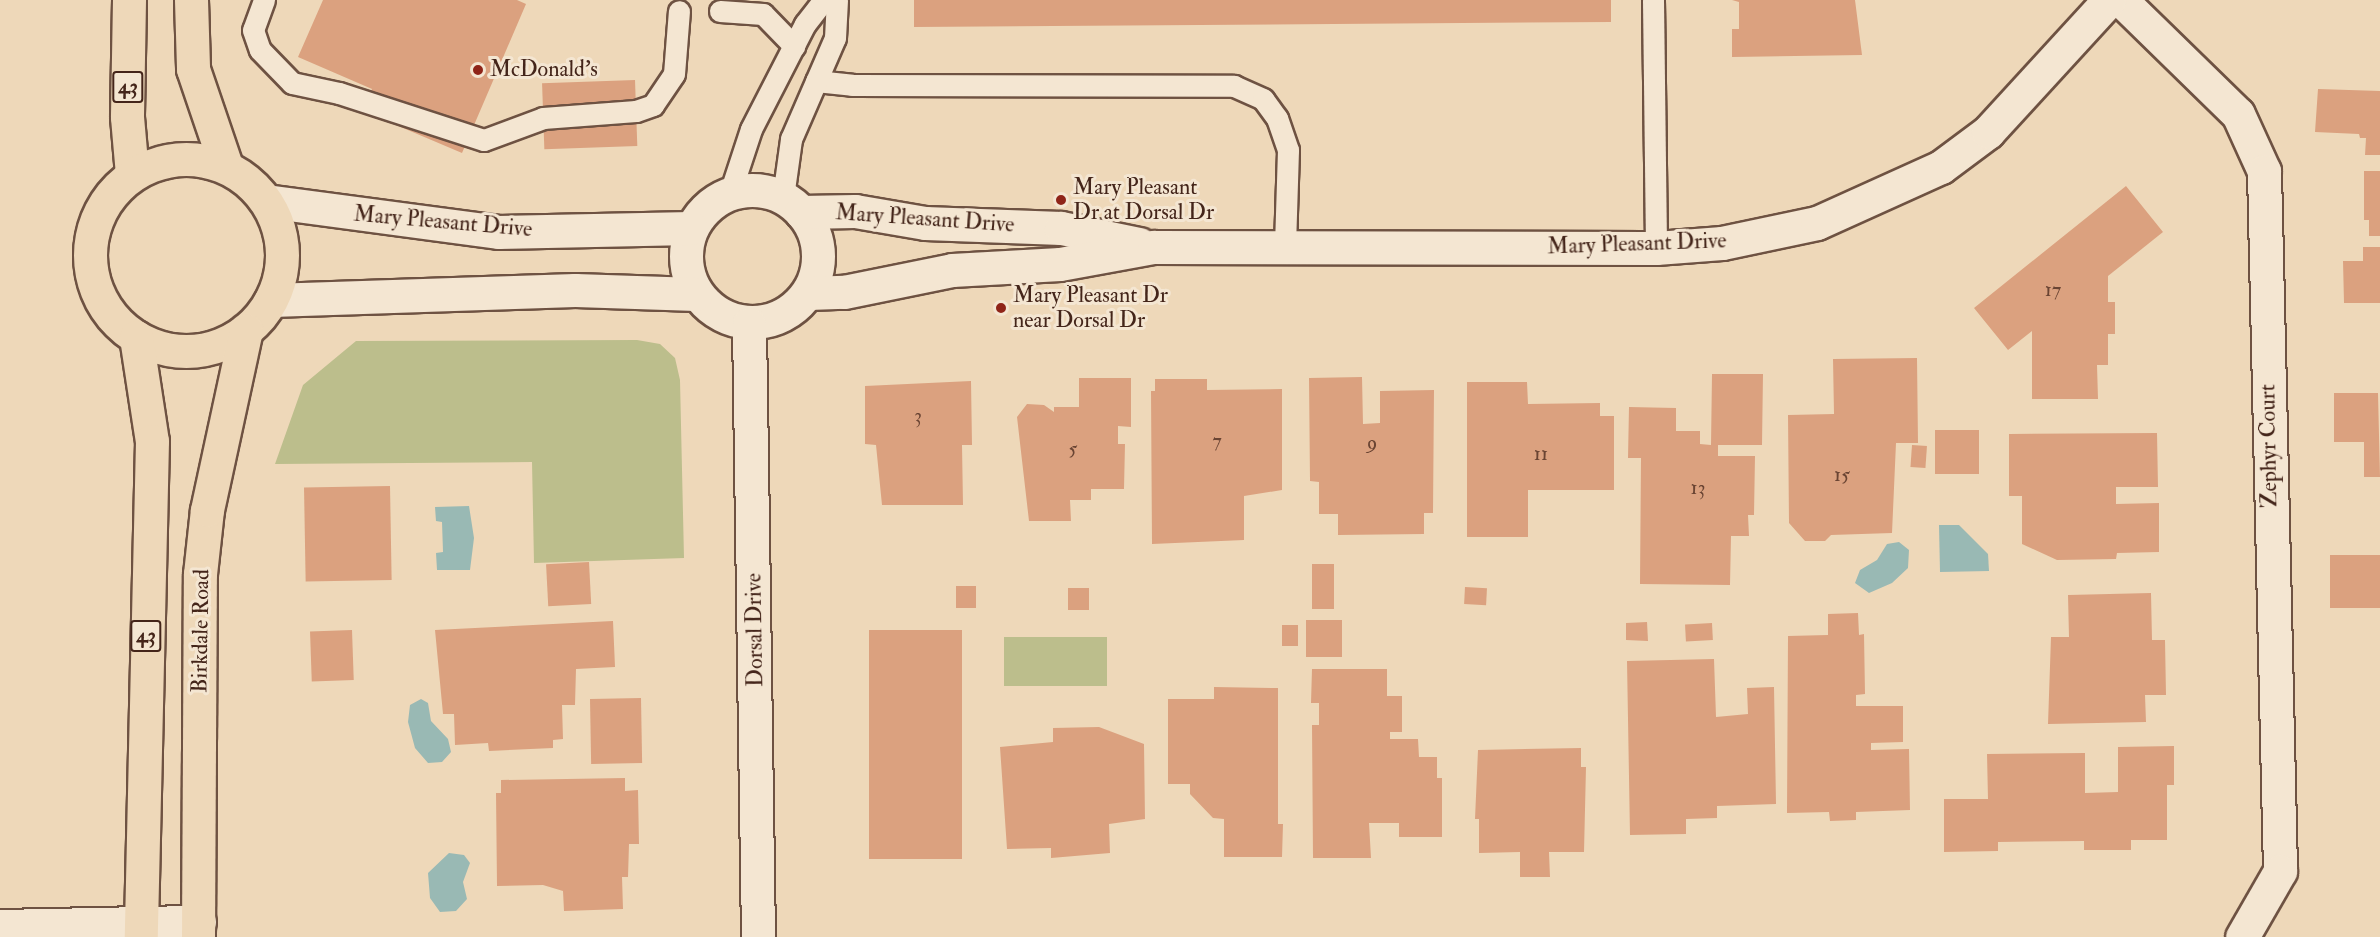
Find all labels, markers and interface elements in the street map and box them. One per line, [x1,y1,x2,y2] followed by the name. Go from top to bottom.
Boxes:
[490,57,598,83] place label: McDonald's
[471,63,485,77] marker: McDonald's
[112,69,144,105] road number: 43
[1073,174,1214,226] place label: Mary Pleasant Dr at Dorsal Dr
[1054,193,1068,207] marker: Mary Pleasant Dr at Dorsal Dr
[835,200,1015,238] street label: Mary Pleasant Drive
[353,201,533,243] street label: Mary Pleasant Drive
[1547,228,1727,260] street label: Mary Pleasant Drive
[2045,277,2061,301] house number: 17
[1013,282,1168,334] place label: Mary Pleasant Dr near Dorsal Dr
[994,301,1008,315] marker: Mary Pleasant Dr near Dorsal Dr
[2255,384,2283,508] street label: Zephyr Court
[914,403,922,427] house number: 3
[1212,428,1222,452] house number: 7
[1367,430,1377,454] house number: 9
[1069,436,1077,460] house number: 5
[1534,441,1548,465] house number: 11
[1834,462,1850,486] house number: 15
[1691,475,1705,499] house number: 13
[187,569,215,693] street label: Birkdale Road
[741,573,769,687] street label: Dorsal Drive
[130,618,162,654] road number: 43

